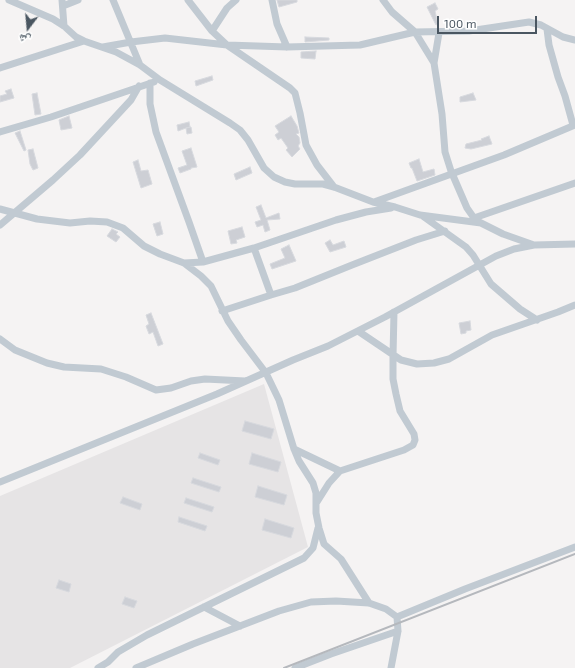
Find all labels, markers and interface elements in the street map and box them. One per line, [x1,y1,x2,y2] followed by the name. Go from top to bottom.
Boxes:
[8,8,48,48] north arrow
[439,8,539,34] scale bar
[444,16,476,30] text: 100 m
[17,32,32,48] text: ش

